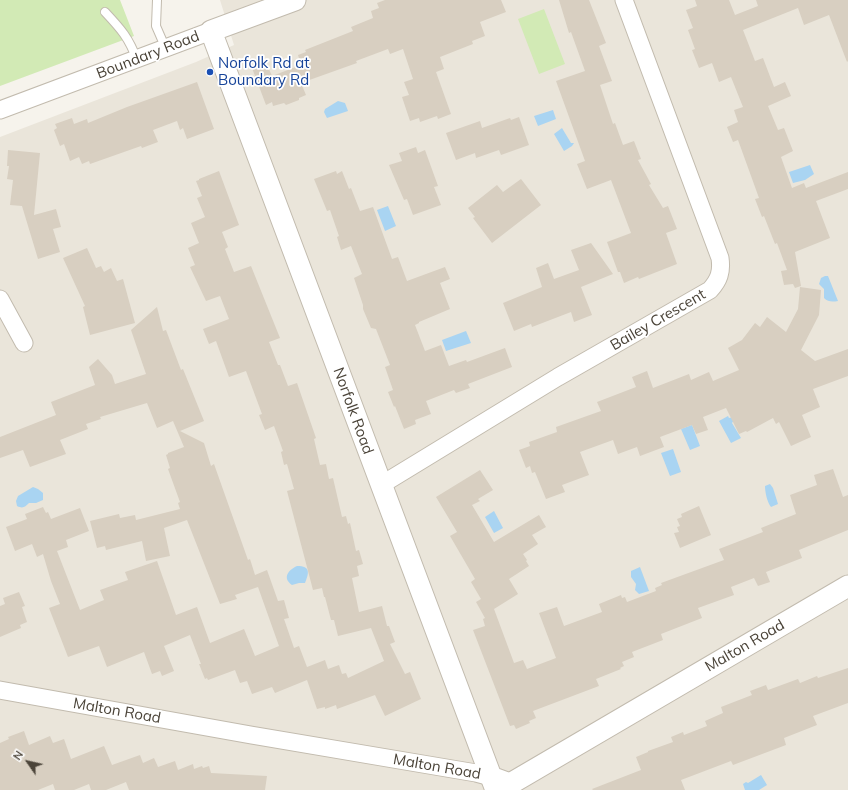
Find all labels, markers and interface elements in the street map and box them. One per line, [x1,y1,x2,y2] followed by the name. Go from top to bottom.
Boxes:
[94,27,202,83] street label: Boundary Road
[218,54,310,89] place label: Norfolk Rd at Boundary Rd
[205,67,215,77] marker: Norfolk Rd at Boundary Rd
[607,285,709,355] street label: Bailey Crescent
[329,365,377,457] street label: Norfolk Road
[702,616,788,676] street label: Malton Road
[72,694,162,728] street label: Malton Road
[8,742,48,782] north arrow
[10,748,26,763] text: N
[392,750,482,784] street label: Malton Road

